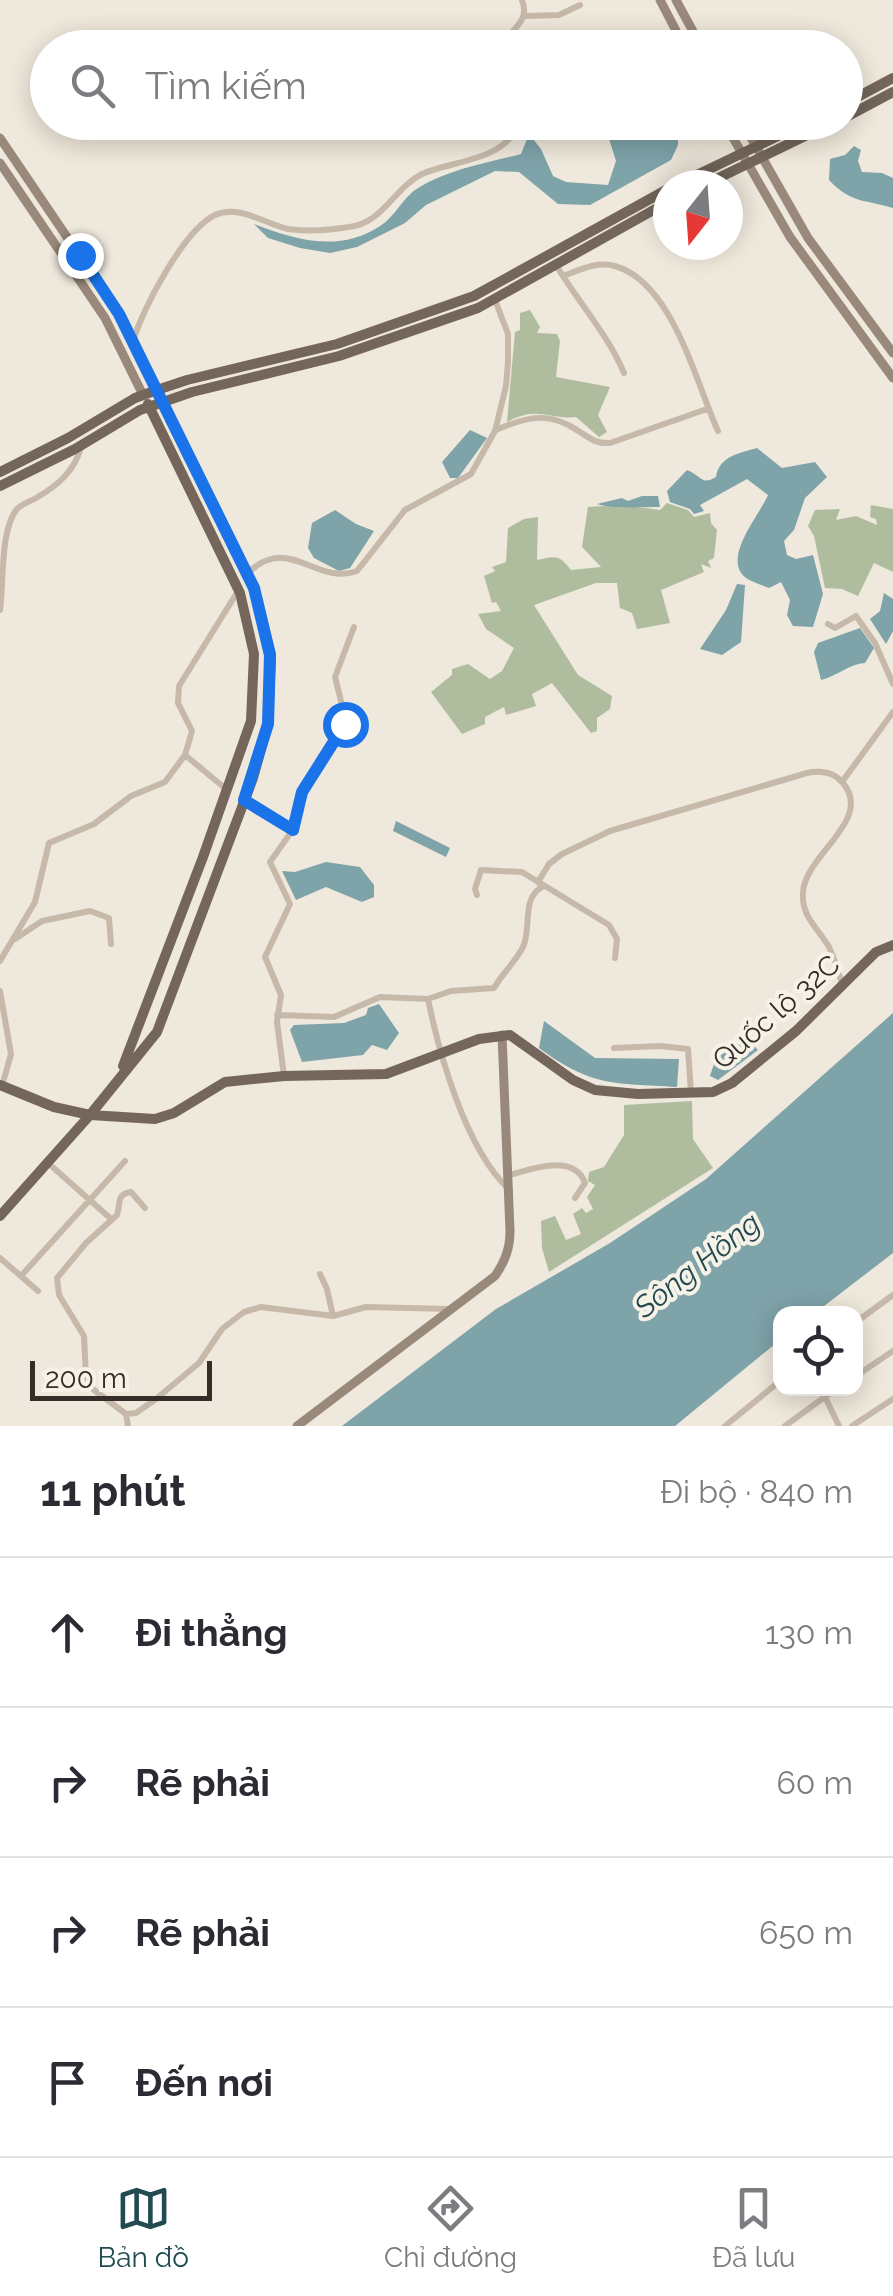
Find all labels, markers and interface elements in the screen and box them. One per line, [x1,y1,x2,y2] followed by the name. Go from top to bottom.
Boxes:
[30,30,863,140] search box
[65,58,120,113] icon: search
[145,63,307,108] text: Tìm kiếm
[653,170,743,260] north arrow
[58,233,104,279] route end
[323,702,369,748] route start
[706,948,846,1076] street label: Quốc lộ 32C
[626,1205,767,1325] water label: Sông Hồng
[773,1306,863,1396] map controls
[773,1306,863,1396] button: locate
[30,1356,212,1400] scale bar
[45,1362,127,1395] text: 200 m
[40,1467,186,1516] text: 11 phút
[660,1473,853,1510] text: Đi bộ · 840 m
[40,1605,95,1660] icon: ahead
[135,1610,288,1655] text: Đi thẳng
[765,1614,853,1651] text: 130 m
[40,1755,95,1810] icon: right
[135,1760,270,1805] text: Rẽ phải
[777,1764,853,1801] text: 60 m
[40,1905,95,1960] icon: right
[135,1910,270,1955] text: Rẽ phải
[759,1914,853,1951] text: 650 m
[40,2055,95,2110] icon: arrive
[135,2060,273,2105] text: Đến nơi
[98,2181,189,2274] tab: Bản đồ
[384,2181,517,2274] tab: Chỉ đường
[712,2181,795,2274] tab: Đã lưu

